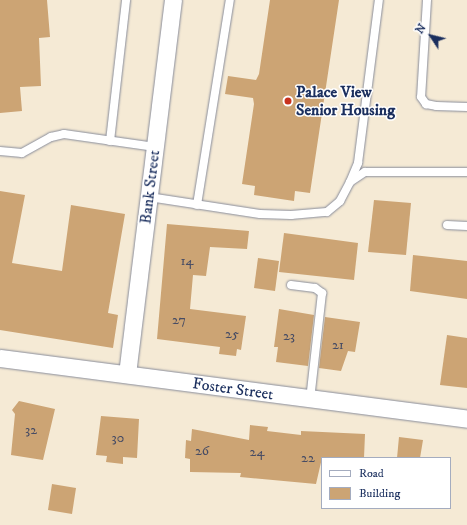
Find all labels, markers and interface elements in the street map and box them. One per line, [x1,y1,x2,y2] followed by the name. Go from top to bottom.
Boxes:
[411,16,451,56] north arrow
[413,21,429,37] text: N
[296,82,395,120] place label: Palace View Senior Housing
[283,96,293,106] marker: Palace View Senior Housing
[136,149,164,225] street label: Bank Street
[180,253,194,269] house number: 14
[172,312,186,328] house number: 27
[225,326,239,342] house number: 25
[283,328,295,344] house number: 23
[332,337,344,353] house number: 21
[191,374,275,404] street label: Foster Street
[25,422,37,438] house number: 32
[112,430,124,446] house number: 30
[195,443,209,459] house number: 26
[250,444,264,460] house number: 24
[301,450,315,466] house number: 22
[321,457,451,509] legend
[359,466,384,481] text: Road
[359,486,400,501] text: Building

